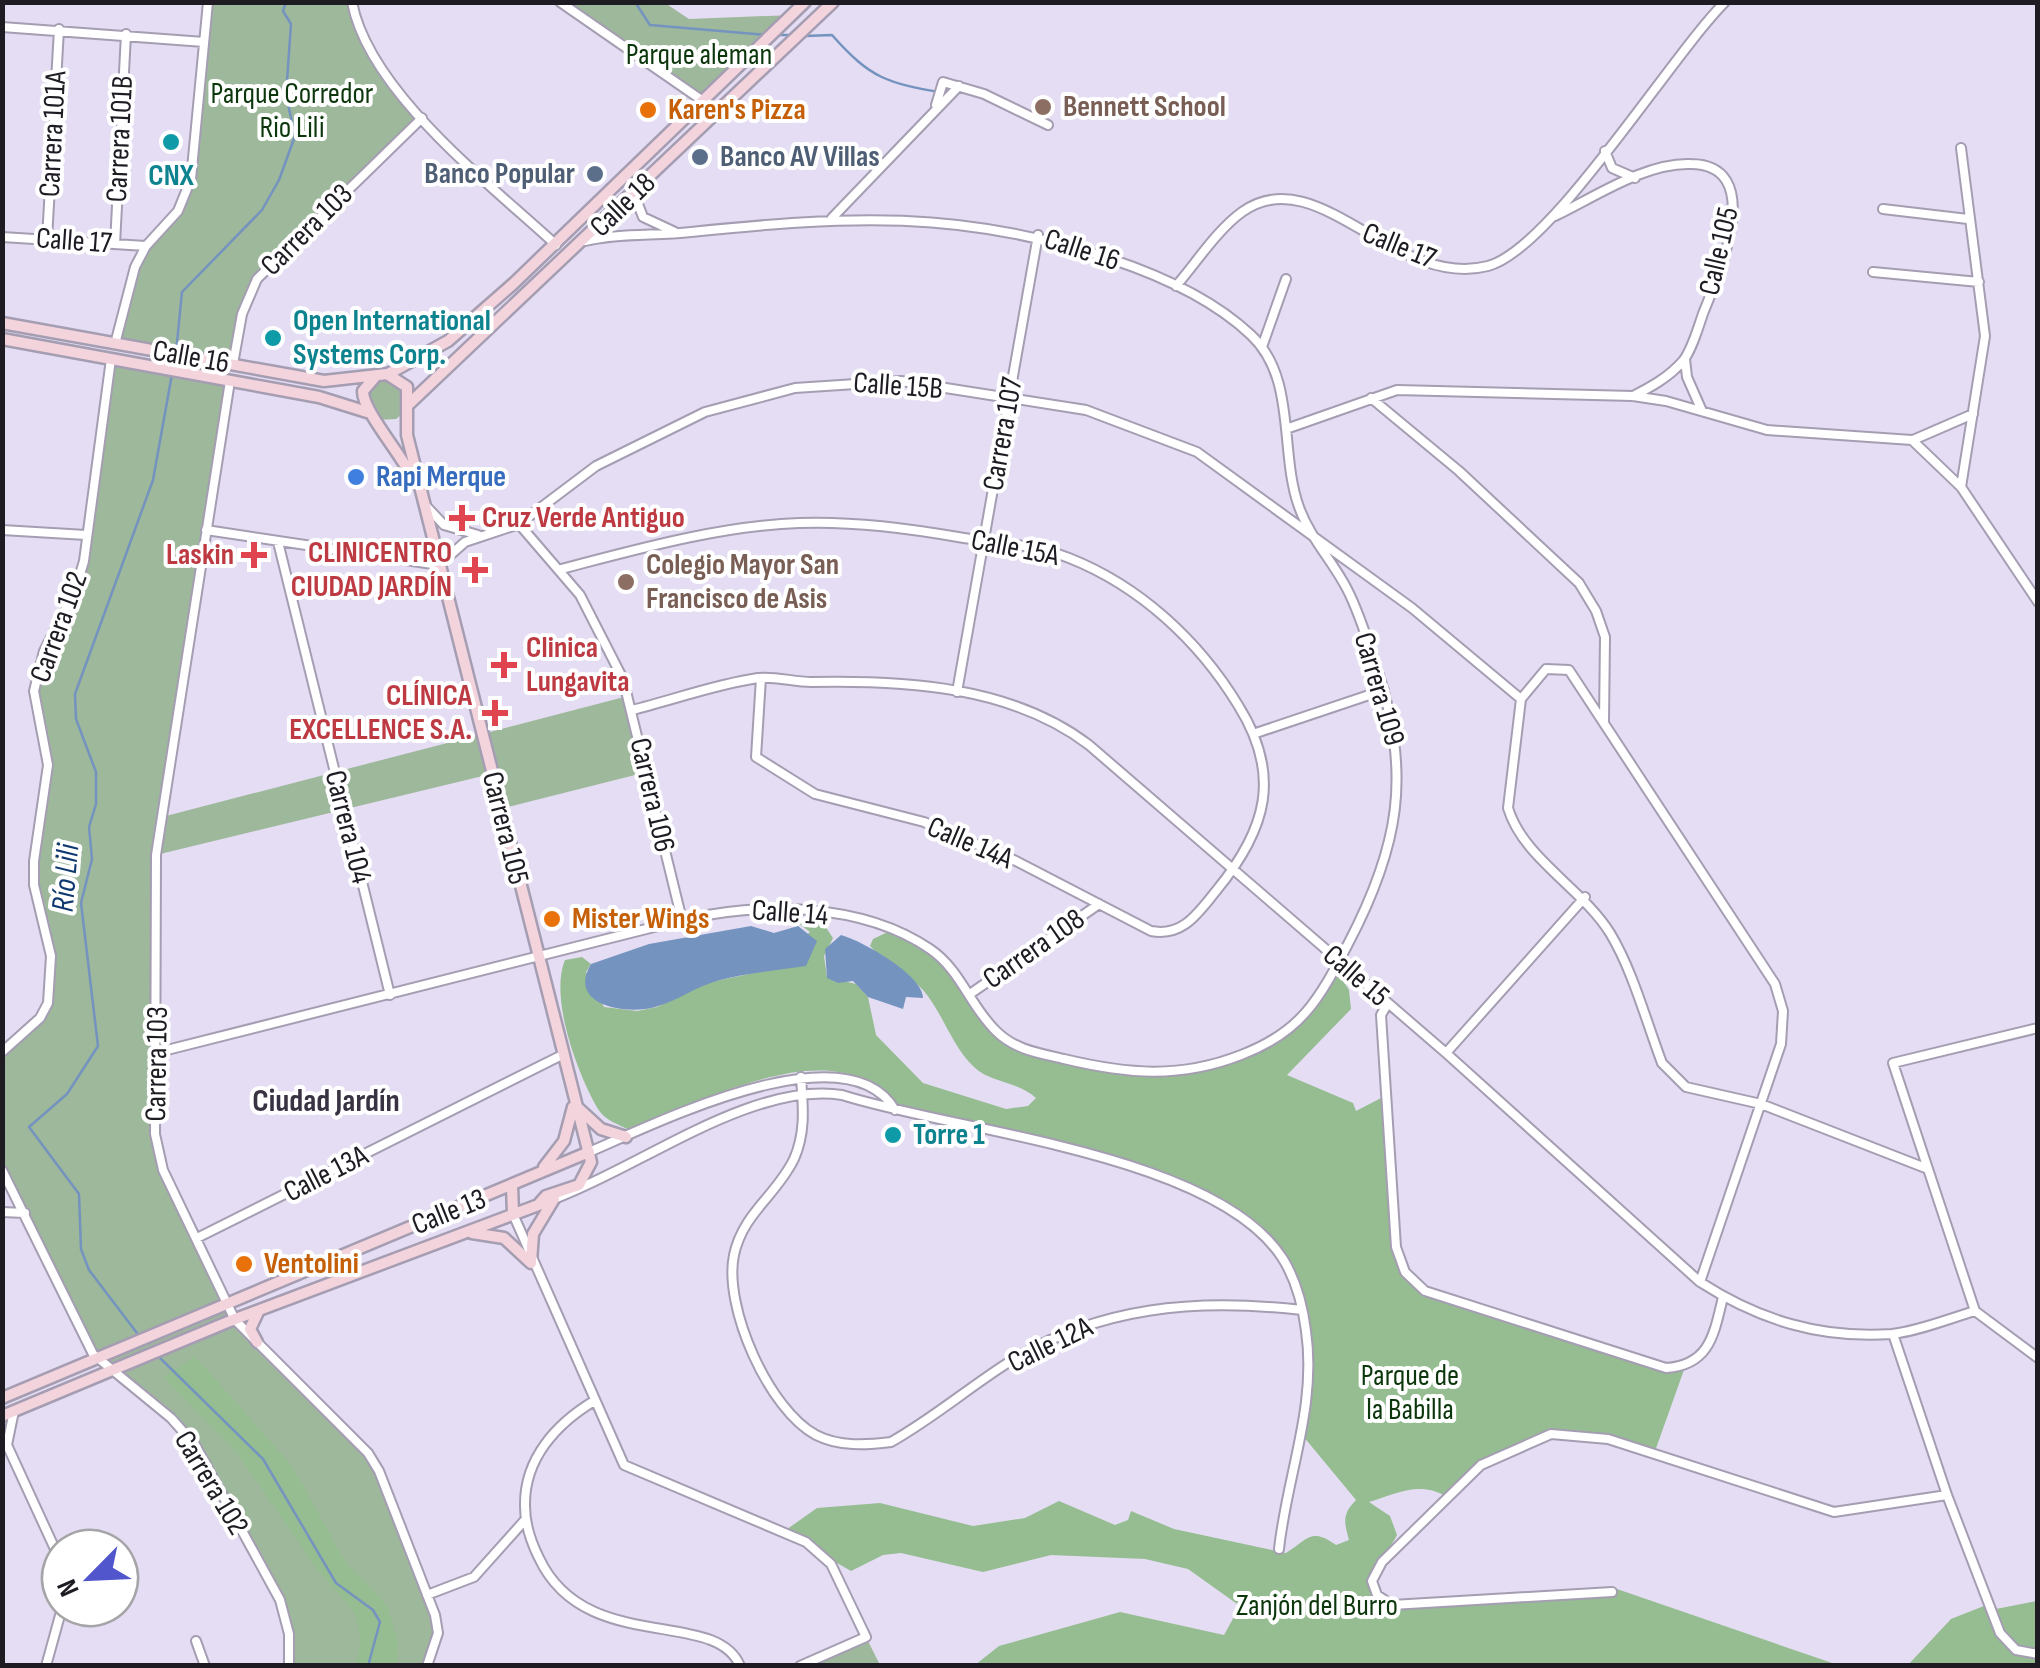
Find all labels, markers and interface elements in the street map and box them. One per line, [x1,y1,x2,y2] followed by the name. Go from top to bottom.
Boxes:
[626,37,772,73] park label: Parque aleman
[32,70,74,198] street label: Carrera 101A
[99,75,141,203] street label: Carrera 101B
[211,76,374,146] park label: Parque Corredor Rio Lili
[1063,89,1226,125] place label: Bennett School
[668,92,806,128] place label: Karen's Pizza
[1032,96,1054,118] marker: Bennett School
[637,99,659,121] marker: Karen's Pizza
[160,131,182,153] marker: CNX
[720,139,880,175] place label: Banco AV Villas
[689,146,711,168] marker: Banco AV Villas
[424,156,575,192] place label: Banco Popular
[148,158,194,194] place label: CNX
[584,163,606,185] marker: Banco Popular
[583,165,663,245] street label: Calle 18
[254,177,360,283] street label: Carrera 103
[1691,203,1747,299] street label: Calle 105
[1357,215,1441,277] street label: Calle 17
[35,220,113,262] street label: Calle 17
[1040,221,1124,279] street label: Calle 16
[293,303,491,373] place label: Open International Systems Corp.
[262,327,284,349] marker: Open International Systems Corp.
[150,333,232,381] street label: Calle 16
[852,365,944,407] street label: Calle 15B
[975,374,1031,494] street label: Carrera 107
[376,459,506,495] place label: Rapi Merque
[345,466,367,488] marker: Rapi Merque
[482,500,685,536] place label: Cruz Verde Antiguo
[451,507,473,529] marker: Cruz Verde Antiguo
[968,522,1062,574] street label: Calle 15A
[291,535,452,605] place label: CLINICENTRO CIUDAD JARDÍN
[166,537,234,573] place label: Laskin
[243,544,265,566] marker: Laskin
[646,547,839,617] place label: Colegio Mayor San Francisco de Asis
[462,557,488,583] marker: CLINICENTRO CIUDAD JARDÍN
[22,567,96,687] street label: Carrera 102
[615,571,637,593] marker: Colegio Mayor San Francisco de Asis
[1346,628,1412,750] street label: Carrera 109
[526,630,629,700] place label: Clinica Lungavita
[491,652,517,678] marker: Clinica Lungavita
[289,678,473,748] place label: CLÍNICA EXCELLENCE S.A.
[482,700,508,726] marker: CLÍNICA EXCELLENCE S.A.
[621,734,683,856] street label: Carrera 106
[317,767,379,887] street label: Carrera 104
[474,768,536,888] street label: Carrera 105
[922,809,1018,877] street label: Calle 14A
[44,841,88,914] water label: Río Lili
[751,892,829,934] street label: Calle 14
[572,901,710,937] place label: Mister Wings
[976,901,1092,997] street label: Carrera 108
[541,908,563,930] marker: Mister Wings
[1315,937,1397,1015] street label: Calle 15
[138,1006,176,1122] street label: Carrera 103
[252,1082,400,1121] district label: Ciudad Jardín
[913,1117,985,1153] place label: Torre 1
[882,1124,904,1146] marker: Torre 1
[278,1138,374,1210] street label: Calle 13A
[407,1181,491,1243] street label: Calle 13
[264,1246,359,1282] place label: Ventolini
[233,1253,255,1275] marker: Ventolini
[1002,1309,1098,1381] street label: Calle 12A
[1361,1358,1459,1428] park label: Parque de la Babilla
[166,1424,256,1542] street label: Carrera 102
[40,1528,140,1628] north arrow
[50,1574,87,1601] text: N
[1236,1588,1398,1624] park label: Zanjón del Burro

